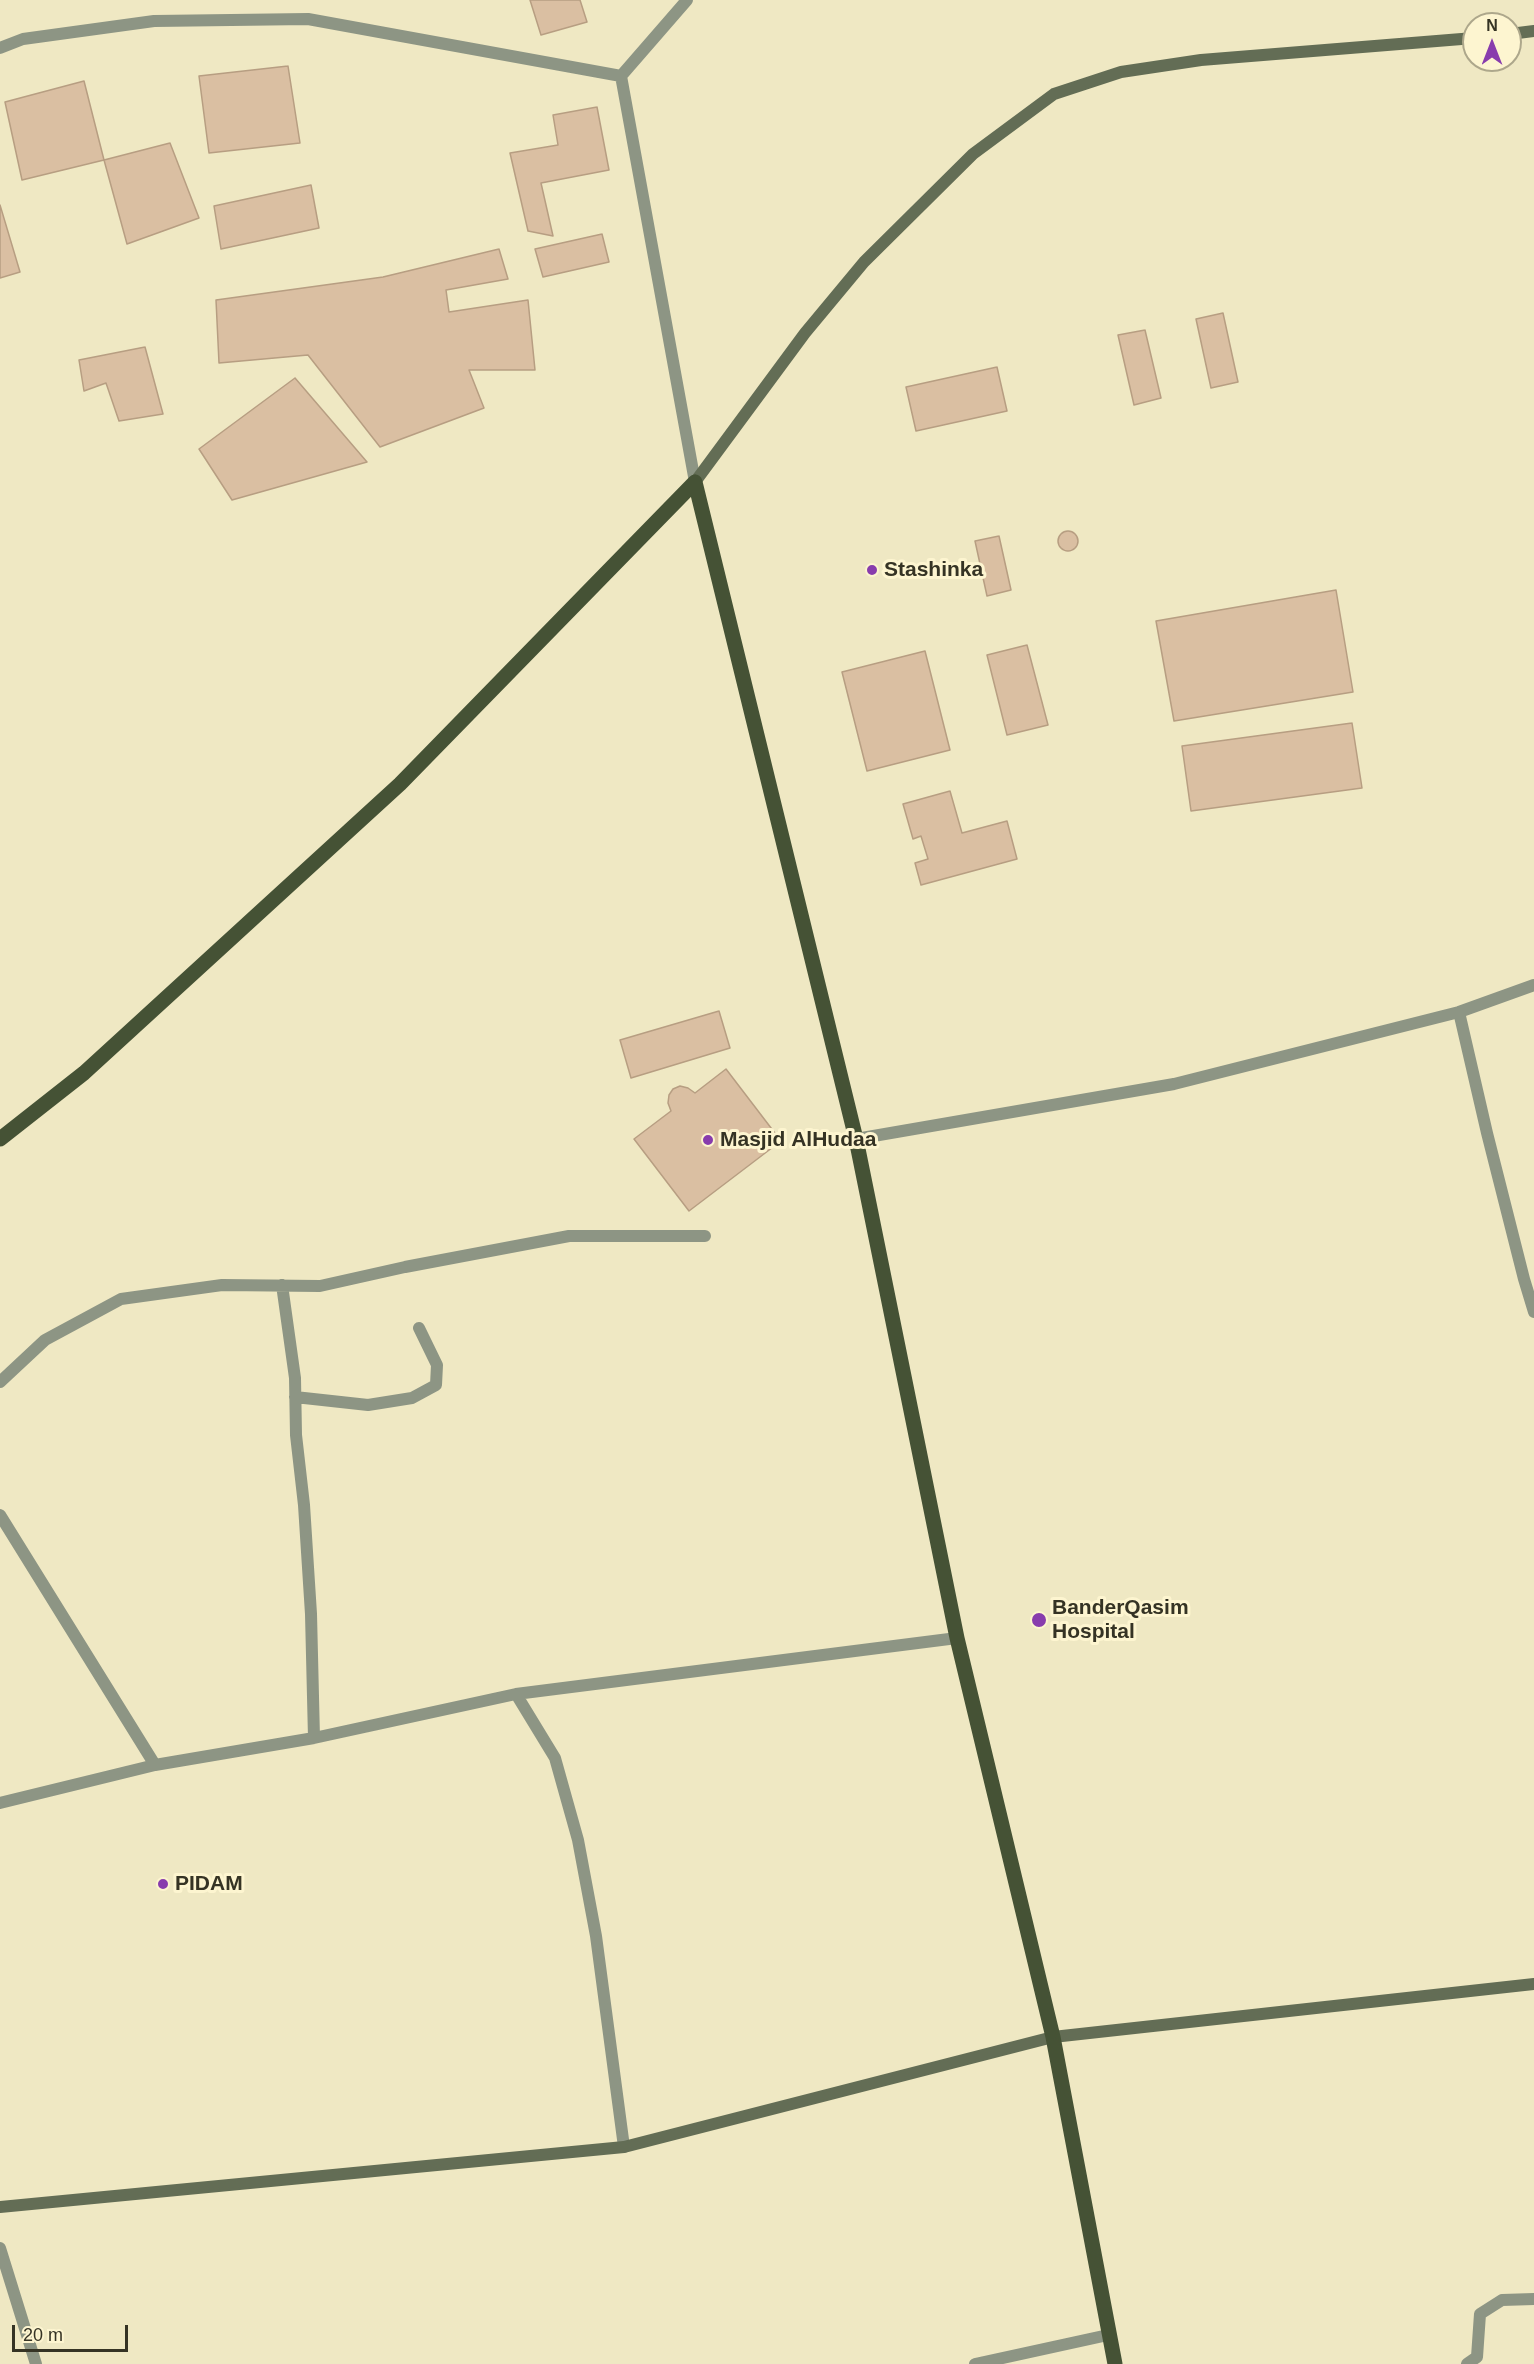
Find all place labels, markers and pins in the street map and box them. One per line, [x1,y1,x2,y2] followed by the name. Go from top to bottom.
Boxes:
[884,557,983,583] place label: Stashinka
[865,563,879,577] marker: Stashinka
[720,1127,876,1153] place label: Masjid AlHudaa
[701,1133,715,1147] marker: Masjid AlHudaa
[1052,1595,1189,1645] place label: BanderQasim Hospital
[1030,1611,1048,1629] marker: BanderQasim Hospital
[175,1871,243,1897] place label: PIDAM
[156,1877,170,1891] marker: PIDAM

